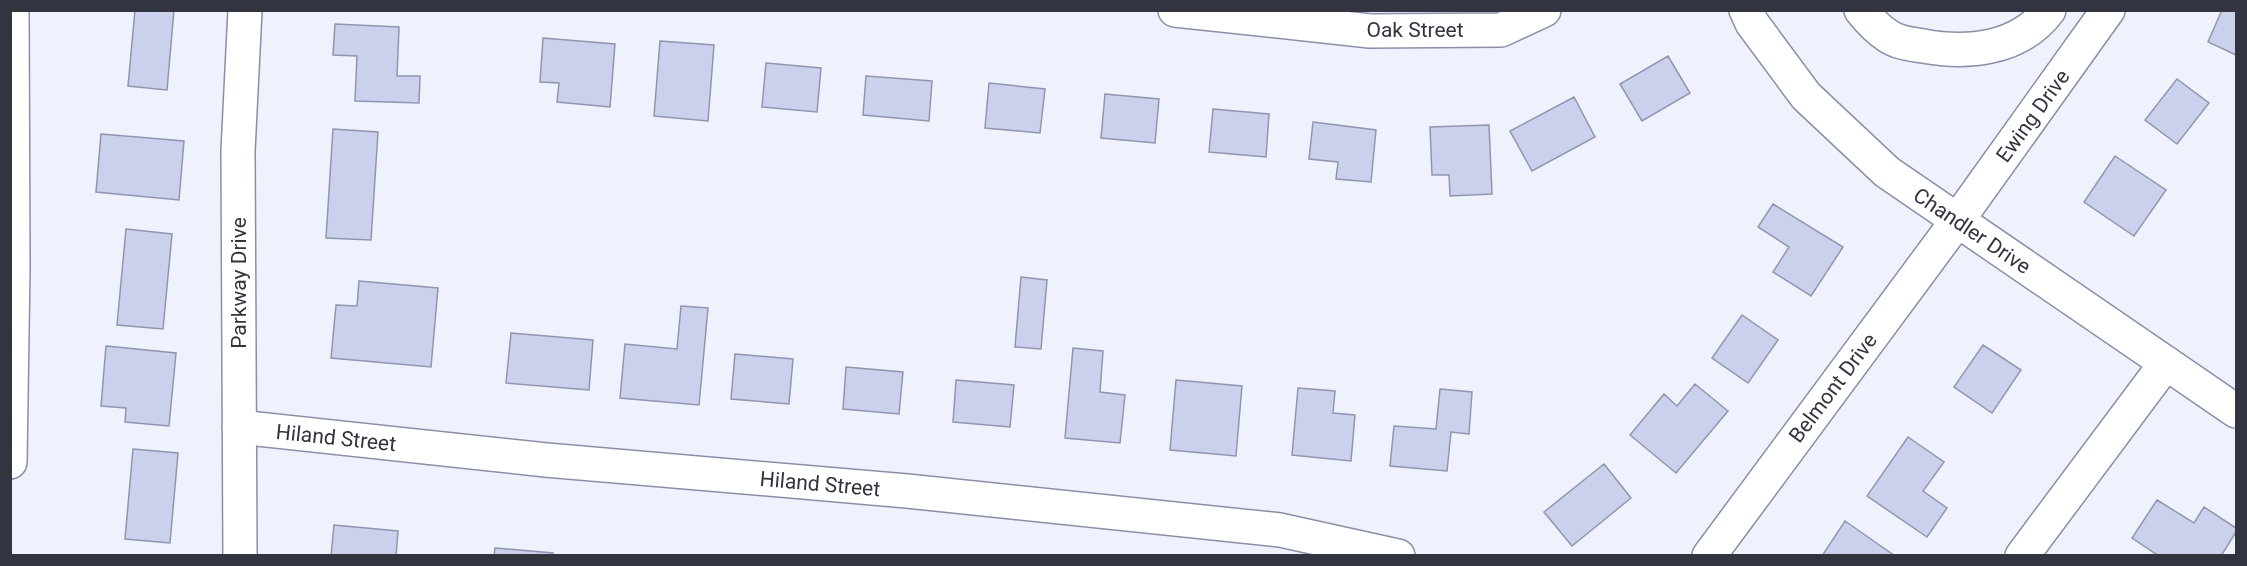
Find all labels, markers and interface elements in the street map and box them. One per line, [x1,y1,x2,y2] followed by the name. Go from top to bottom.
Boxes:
[1366,18,1464,42] street label: Oak Street
[1991,65,2075,167] street label: Ewing Drive
[1909,183,2035,279] street label: Chandler Drive
[227,217,251,349] street label: Parkway Drive
[1784,329,1882,447] street label: Belmont Drive
[275,420,397,456] street label: Hiland Street
[759,467,881,501] street label: Hiland Street

